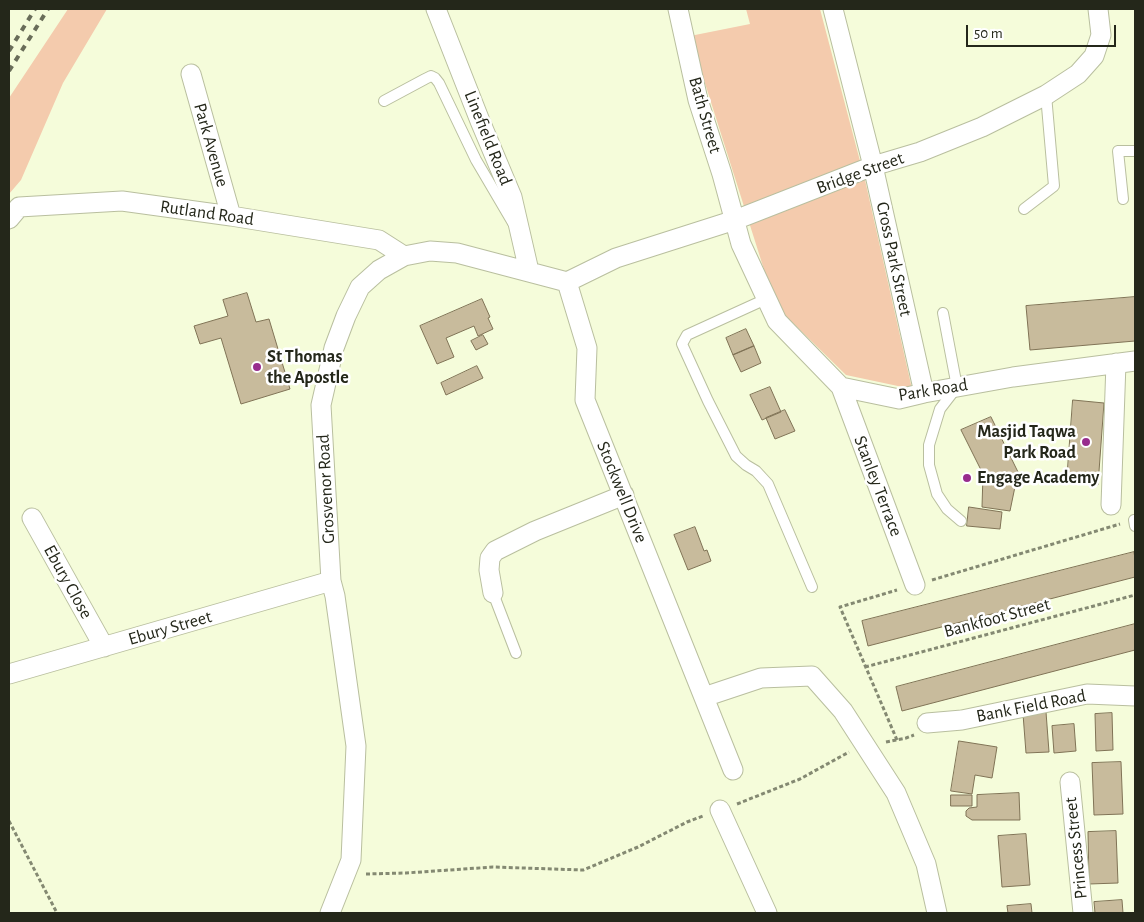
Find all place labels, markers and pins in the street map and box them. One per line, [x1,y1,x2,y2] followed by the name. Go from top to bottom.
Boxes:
[267,346,349,388] place label: St Thomas the Apostle
[251,361,263,373] marker: St Thomas the Apostle
[977,421,1076,464] place label: Masjid Taqwa Park Road
[1080,436,1092,448] marker: Masjid Taqwa Park Road
[977,467,1099,489] place label: Engage Academy
[961,472,973,484] marker: Engage Academy

